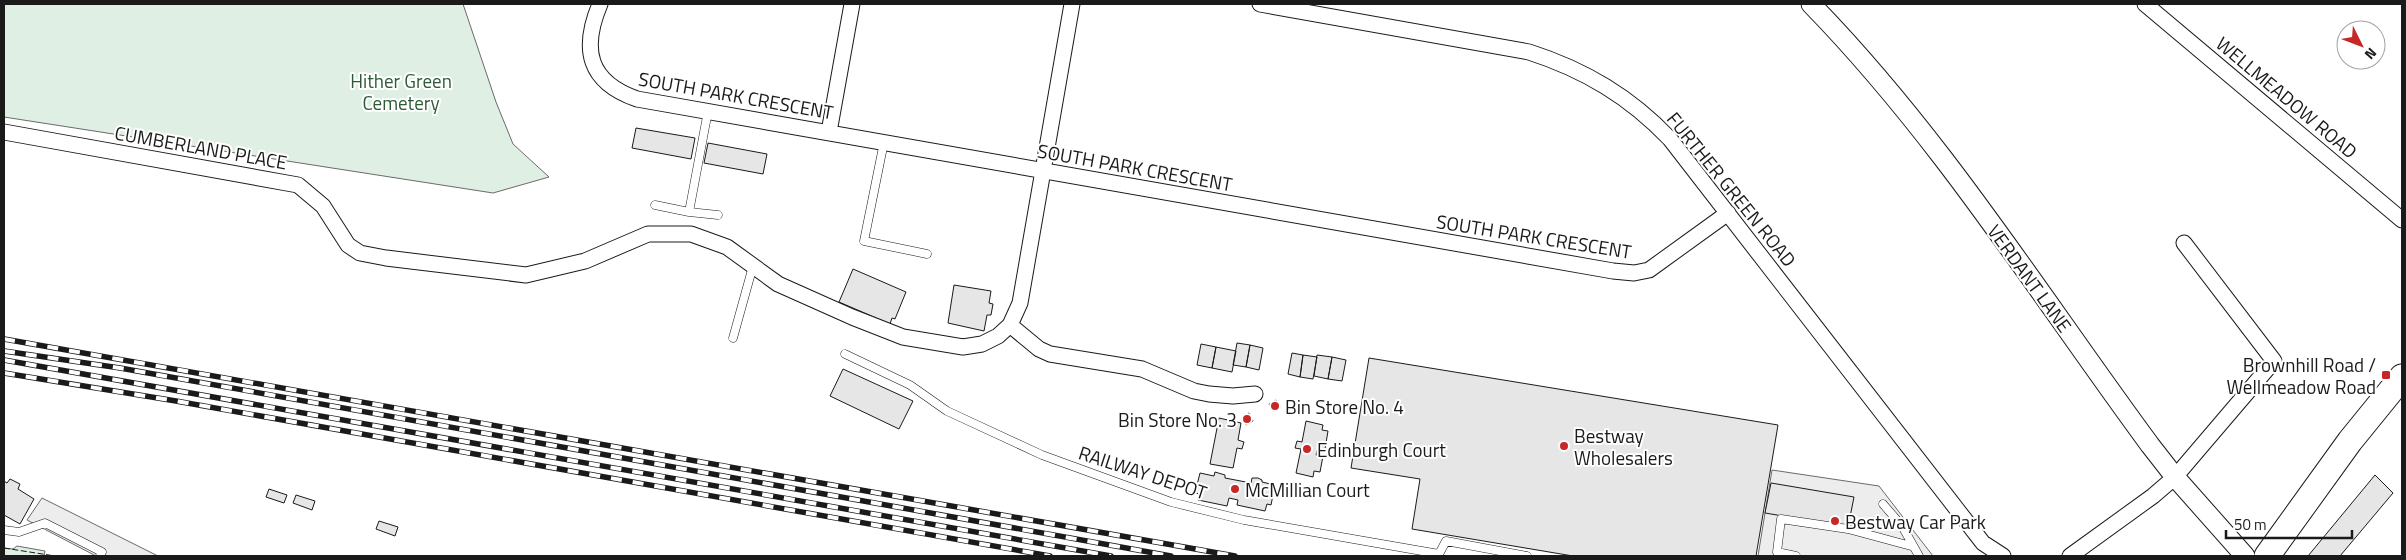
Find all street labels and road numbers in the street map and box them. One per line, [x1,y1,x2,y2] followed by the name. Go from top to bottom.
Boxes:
[2210,29,2364,165] street label: WELLMEADOW ROAD
[636,64,836,126] street label: SOUTH PARK CRESCENT
[1660,105,1804,273] street label: FURTHER GREEN ROAD
[113,118,289,176] street label: CUMBERLAND PLACE
[1035,136,1235,198] street label: SOUTH PARK CRESCENT
[1434,206,1634,266] street label: SOUTH PARK CRESCENT
[1981,218,2079,338] street label: VERDANT LANE
[1075,438,1211,506] street label: RAILWAY DEPOT

